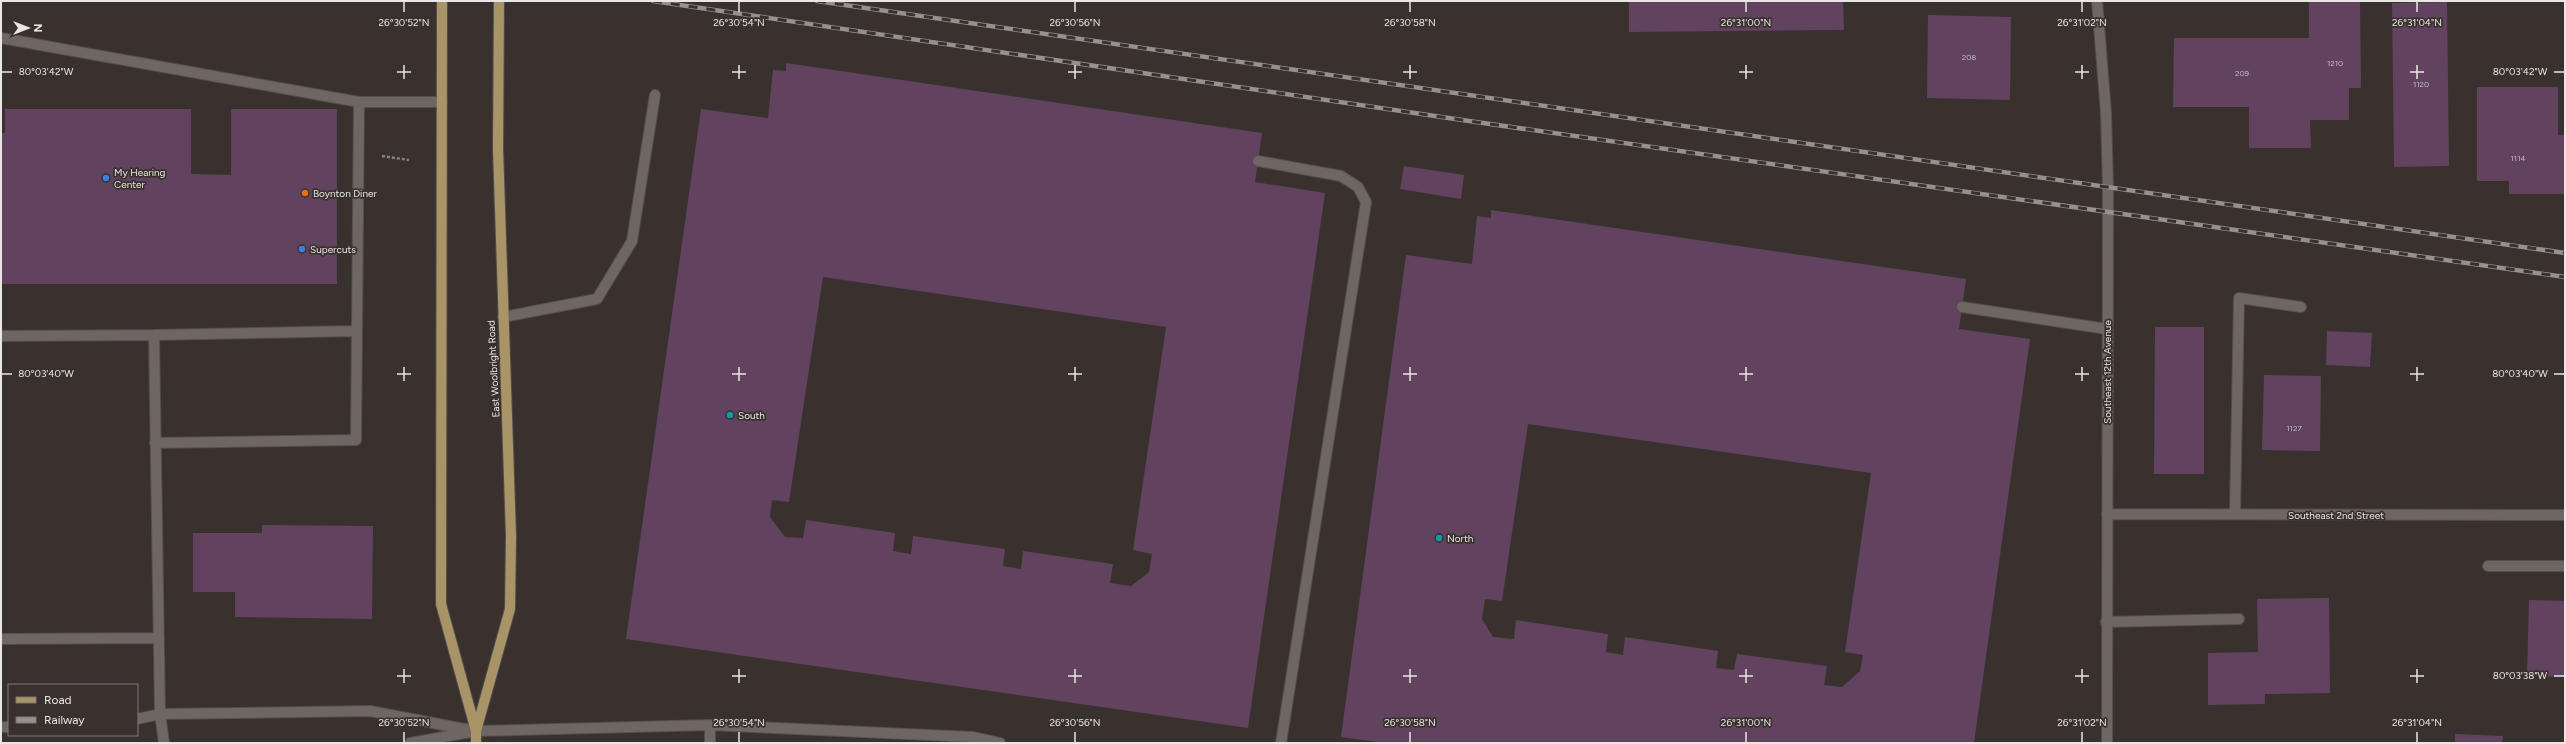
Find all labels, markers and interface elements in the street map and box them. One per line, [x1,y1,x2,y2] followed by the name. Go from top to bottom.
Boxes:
[8,8,48,48] north arrow
[378,16,430,29] text: 26°30'52"N
[713,16,765,29] text: 26°30'54"N
[1049,16,1101,29] text: 26°30'56"N
[1384,16,1436,29] text: 26°30'58"N
[1721,16,1771,29] text: 26°31'00"N
[2057,16,2107,29] text: 26°31'02"N
[2392,16,2442,29] text: 26°31'04"N
[31,24,44,32] text: N
[1962,52,1976,62] house number: 208
[2327,58,2343,68] house number: 1210
[19,65,74,78] text: 80°03'42"W
[2493,65,2548,78] text: 80°03'42"W
[2235,68,2250,78] house number: 209
[2413,79,2429,89] house number: 1120
[2511,153,2525,163] house number: 1114
[114,166,166,191] place label: My Hearing Center
[101,173,111,183] marker: My Hearing Center
[313,187,377,200] place label: Boynton Diner
[300,188,310,198] marker: Boynton Diner
[310,243,356,256] place label: Supercuts
[297,244,307,254] marker: Supercuts
[484,320,503,418] street label: East Woolbright Road
[2101,320,2114,424] street label: Southeast 12th Avenue
[18,367,74,380] text: 80°03'40"W
[2492,367,2548,380] text: 80°03'40"W
[738,409,765,422] place label: South
[725,410,735,420] marker: South
[2286,423,2302,433] house number: 1127
[2288,509,2384,522] street label: Southeast 2nd Street
[1447,532,1474,545] place label: North
[1434,533,1444,543] marker: North
[2493,669,2548,682] text: 80°03'38"W
[8,684,138,736] legend
[44,693,72,707] text: Road
[44,713,85,727] text: Railway
[378,716,430,729] text: 26°30'52"N
[713,716,765,729] text: 26°30'54"N
[1049,716,1101,729] text: 26°30'56"N
[1384,716,1436,729] text: 26°30'58"N
[1721,716,1771,729] text: 26°31'00"N
[2057,716,2107,729] text: 26°31'02"N
[2392,716,2442,729] text: 26°31'04"N

